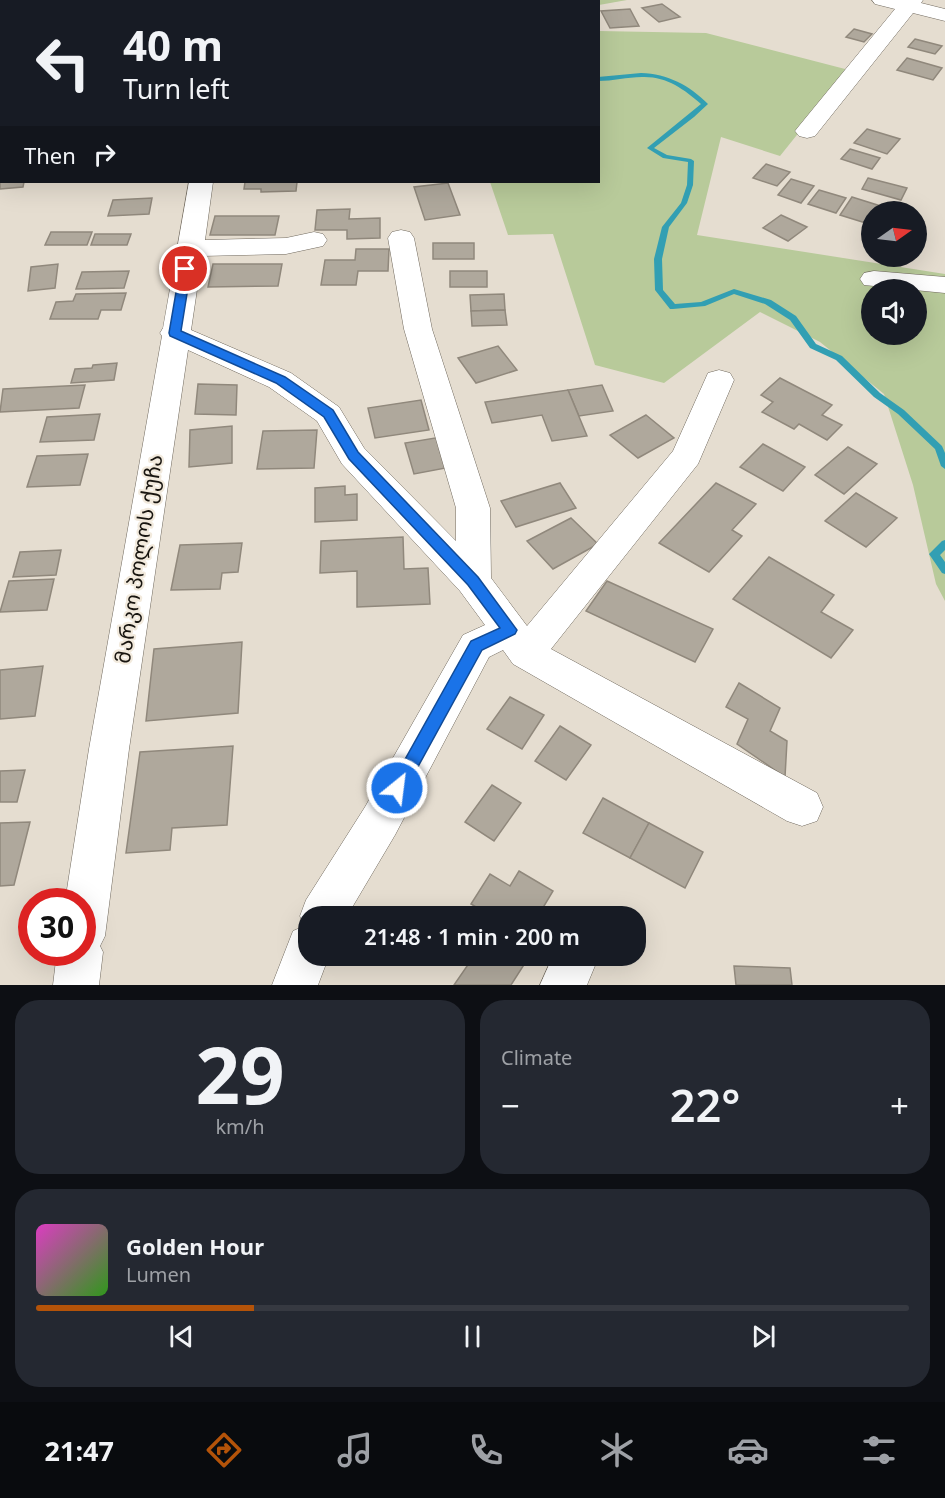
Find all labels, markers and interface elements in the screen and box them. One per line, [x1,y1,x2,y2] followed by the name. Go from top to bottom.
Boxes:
[123,16,223,73] text: 40 m
[24,24,102,102] icon: left
[123,70,229,107] text: Turn left
[88,138,121,171] icon: right
[24,140,76,170] text: Then
[861,201,927,267] north arrow
[861,201,927,345] map controls
[159,243,210,294] pin
[168,252,201,285] icon: arrive
[861,279,927,345] button: sound
[108,452,168,665] street label: მარკო პოლოს ქუჩა
[365,756,429,820] position arrow
[18,888,96,966] speed limit sign: 30
[364,921,580,951] text: 21:48 · 1 min · 200 m
[195,1021,285,1127] text: 29
[501,1044,572,1071] text: Climate
[670,1074,740,1135] text: 22°
[501,1083,520,1128] text: −
[890,1083,909,1128] text: +
[215,1113,265,1140] text: km/h
[126,1231,264,1261] text: Golden Hour
[126,1261,191,1288] text: Lumen
[165,1320,198,1353] icon: previous
[456,1320,489,1353] icon: pause
[747,1320,780,1353] icon: next
[203,1429,245,1471] icon: directions
[334,1429,376,1471] icon: music
[465,1429,507,1471] icon: phone
[596,1429,638,1471] icon: climate
[727,1429,769,1471] icon: car
[858,1429,900,1471] icon: filters
[45,1432,114,1469] text: 21:47

